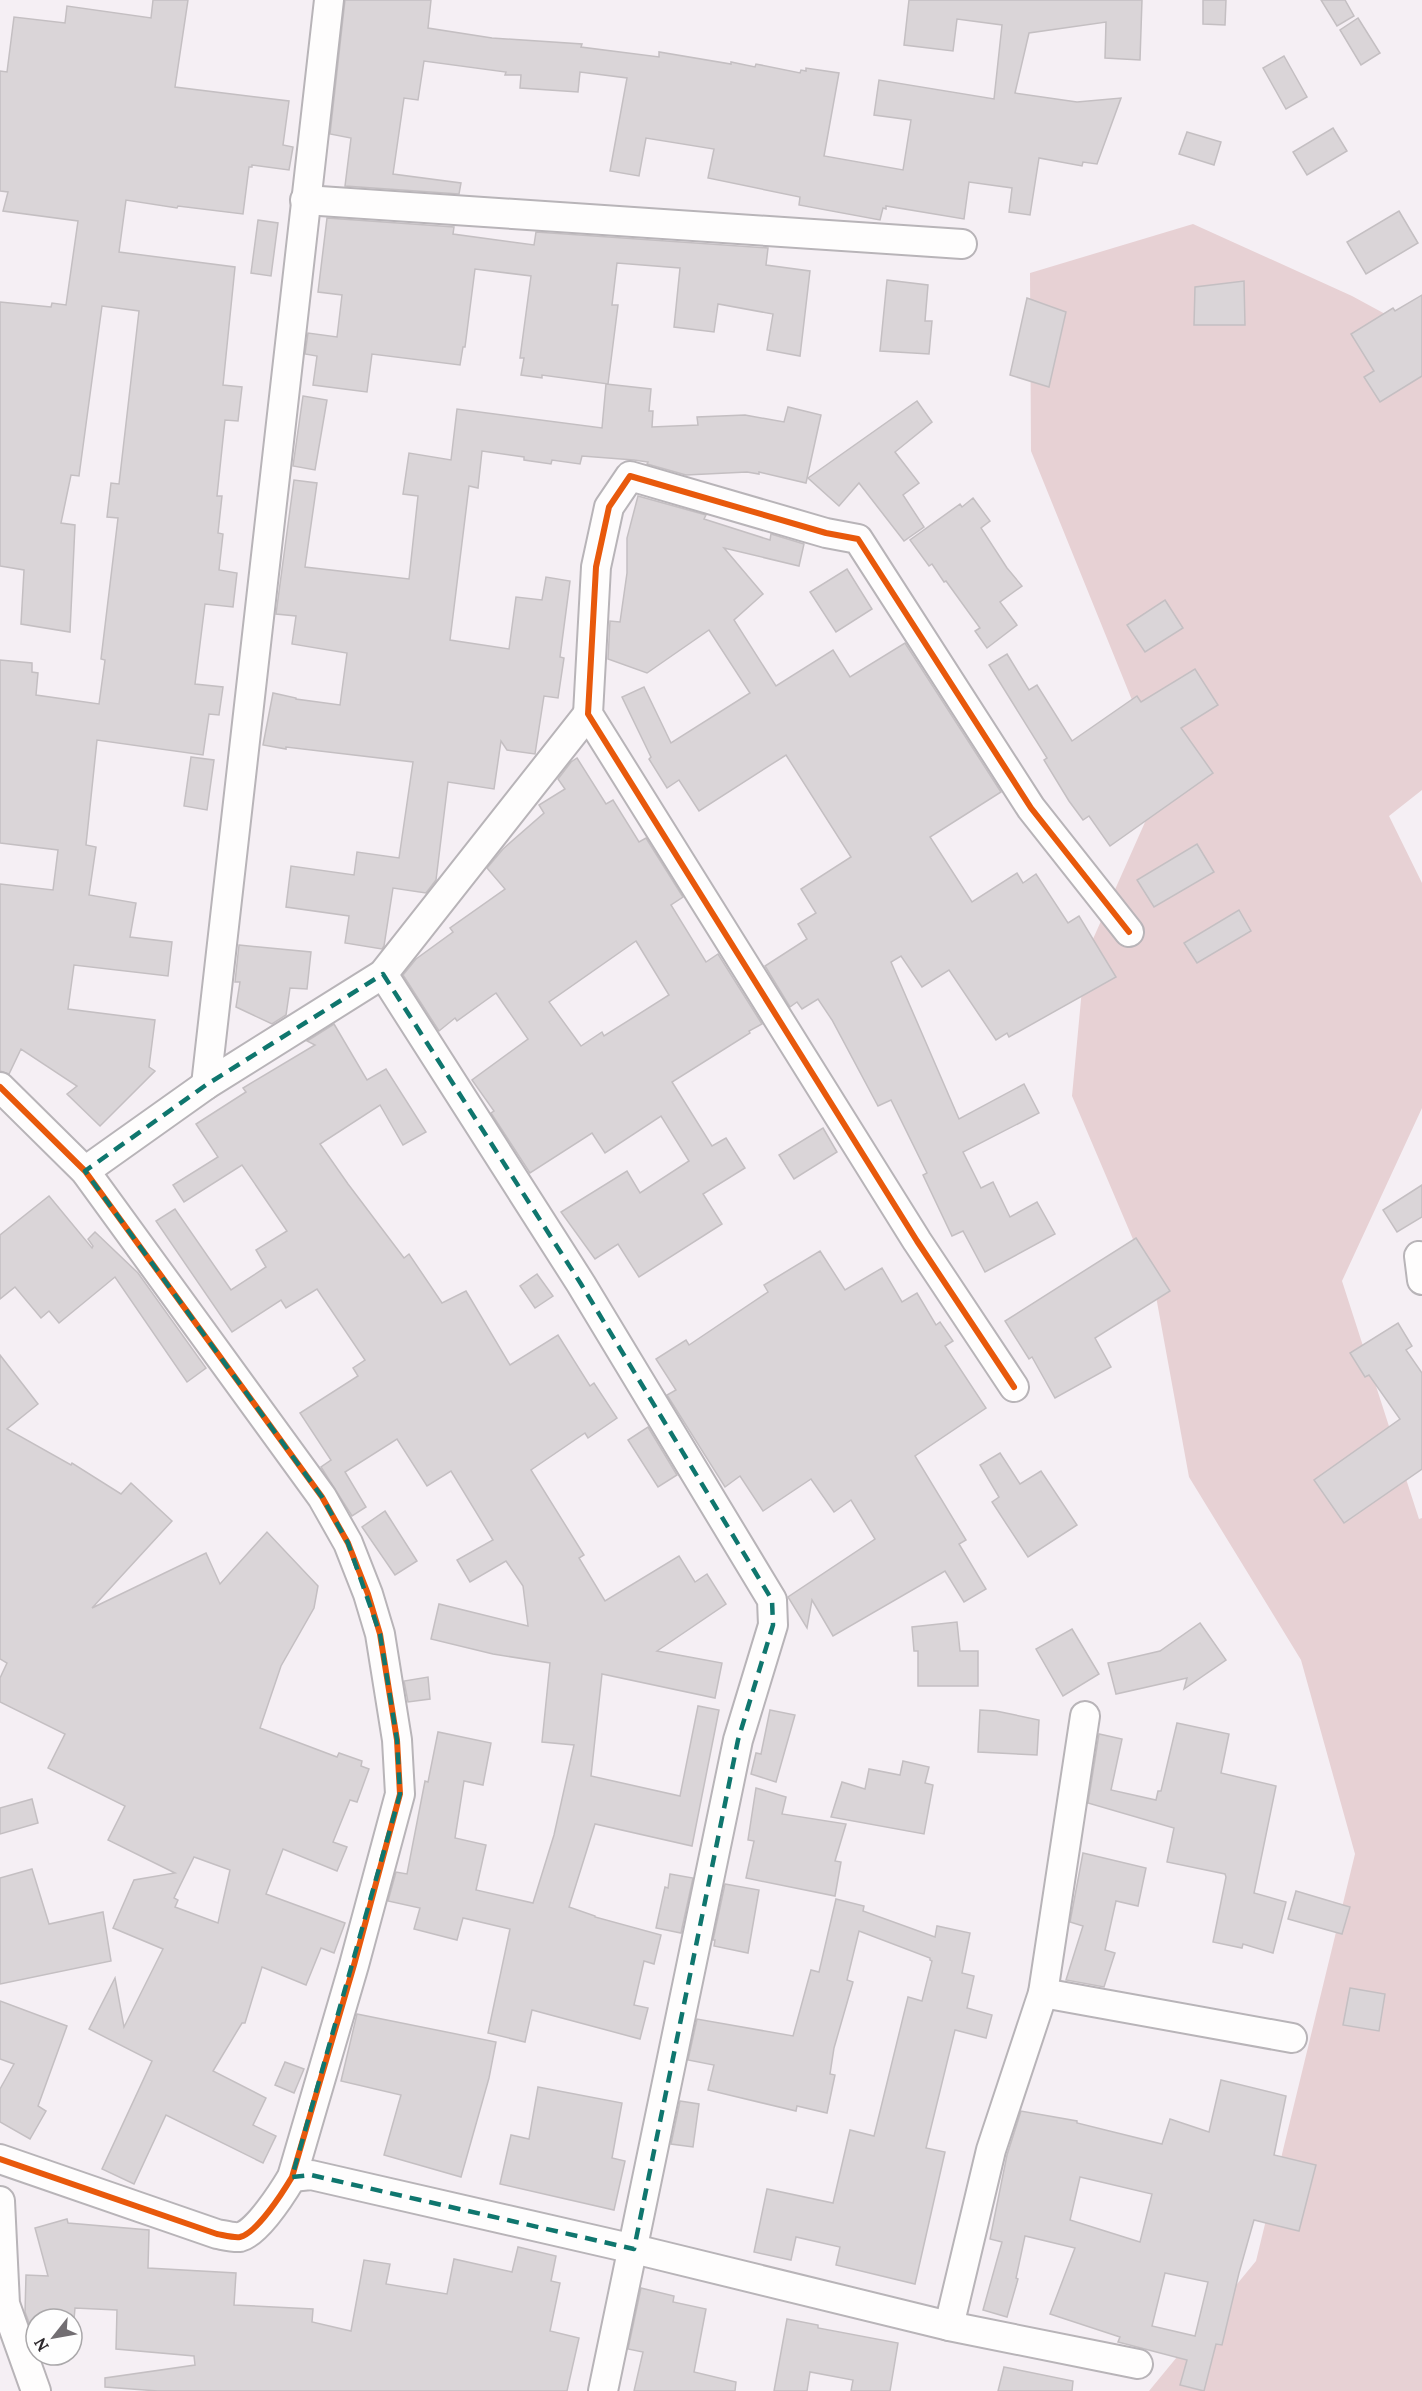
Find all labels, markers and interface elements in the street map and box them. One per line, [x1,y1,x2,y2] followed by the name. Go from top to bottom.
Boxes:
[24,2307,84,2367] north arrow
[29,2334,53,2355] text: N

